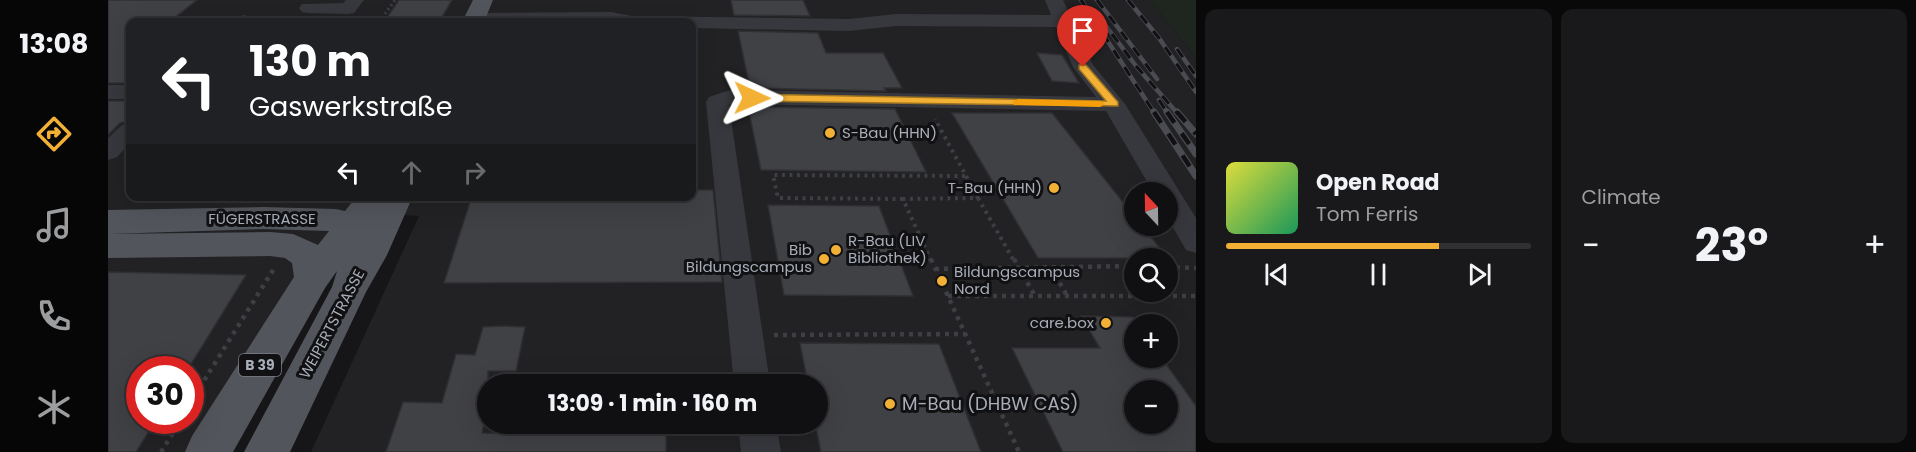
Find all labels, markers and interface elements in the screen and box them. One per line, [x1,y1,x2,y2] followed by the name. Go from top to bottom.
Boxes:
[1057,5,1108,67] pin
[1066,14,1099,47] icon: arrive
[19,25,89,62] text: 13:08
[249,32,371,91] text: 130 m
[150,42,228,120] icon: left
[720,66,784,130] position arrow
[249,88,453,125] text: Gaswerkstraße
[33,113,75,155] icon: directions
[842,122,937,143] place label: S-Bau (HHN)
[823,126,837,140] marker: S-Bau (HHN)
[332,156,365,189] icon: left
[395,156,428,189] icon: ahead
[458,156,491,189] icon: right
[1316,167,1440,198] text: Open Road
[948,177,1042,198] place label: T-Bau (HHN)
[1047,181,1061,195] marker: T-Bau (HHN)
[1124,182,1178,236] north arrow
[1124,182,1178,434] map controls
[1582,183,1661,211] text: Climate
[1316,200,1418,228] text: Tom Ferris
[33,204,75,246] icon: music
[208,208,316,229] street label: FÜGERSTRASSE
[1695,214,1768,277] text: 23°
[1582,222,1600,269] text: −
[1863,222,1886,269] text: +
[848,230,927,268] place label: R-Bau (LIV Bibliothek)
[686,239,812,277] place label: Bib Bildungscampus
[829,243,843,257] marker: R-Bau (LIV Bibliothek)
[1124,248,1178,302] button: search
[817,252,831,266] marker: Bib Bildungscampus
[1260,258,1293,291] icon: previous
[1362,258,1395,291] icon: pause
[1463,258,1496,291] icon: next
[954,261,1080,299] place label: Bildungscampus Nord
[294,265,369,382] street label: WEIPERTSTRASSE
[935,274,949,288] marker: Bildungscampus Nord
[33,295,75,337] icon: phone
[1030,312,1094,333] place label: care.box
[1124,314,1178,368] button: +
[1099,316,1113,330] marker: care.box
[239,354,281,376] road number: B 39
[126,356,204,434] speed limit sign: 30
[1124,380,1178,434] button: −
[33,386,75,428] icon: climate
[548,388,757,419] text: 13:09 · 1 min · 160 m
[902,391,1078,416] place label: M-Bau (DHBW CAS)
[883,397,897,411] marker: M-Bau (DHBW CAS)

